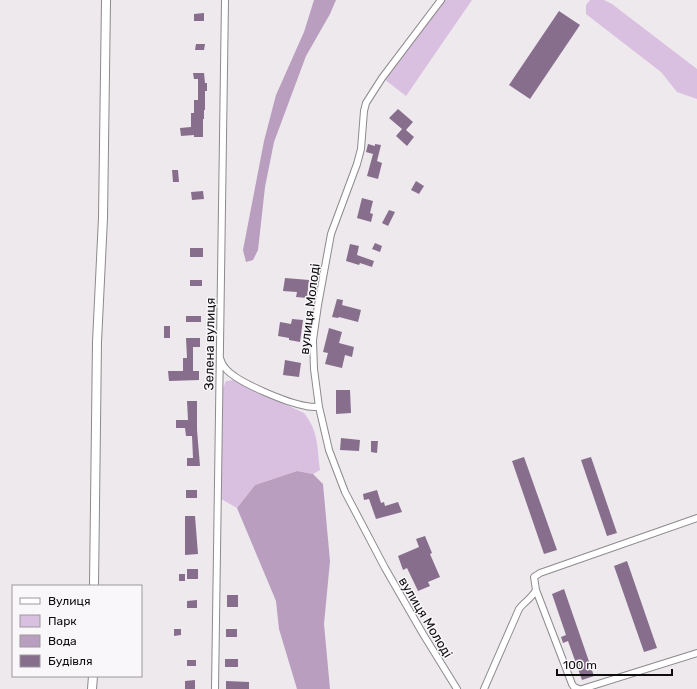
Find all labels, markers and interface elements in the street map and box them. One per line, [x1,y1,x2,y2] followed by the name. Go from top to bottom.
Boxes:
[296,263,323,355] street label: вулиця Молоді
[201,297,218,391] street label: Зелена вулиця
[396,574,456,660] street label: вулиця Молоді
[12,585,142,677] legend
[48,594,90,608] text: Вулиця
[48,614,77,628] text: Парк
[48,634,77,648] text: Вода
[557,651,672,677] scale bar
[48,654,93,668] text: Будівля
[563,658,597,672] text: 100 m

